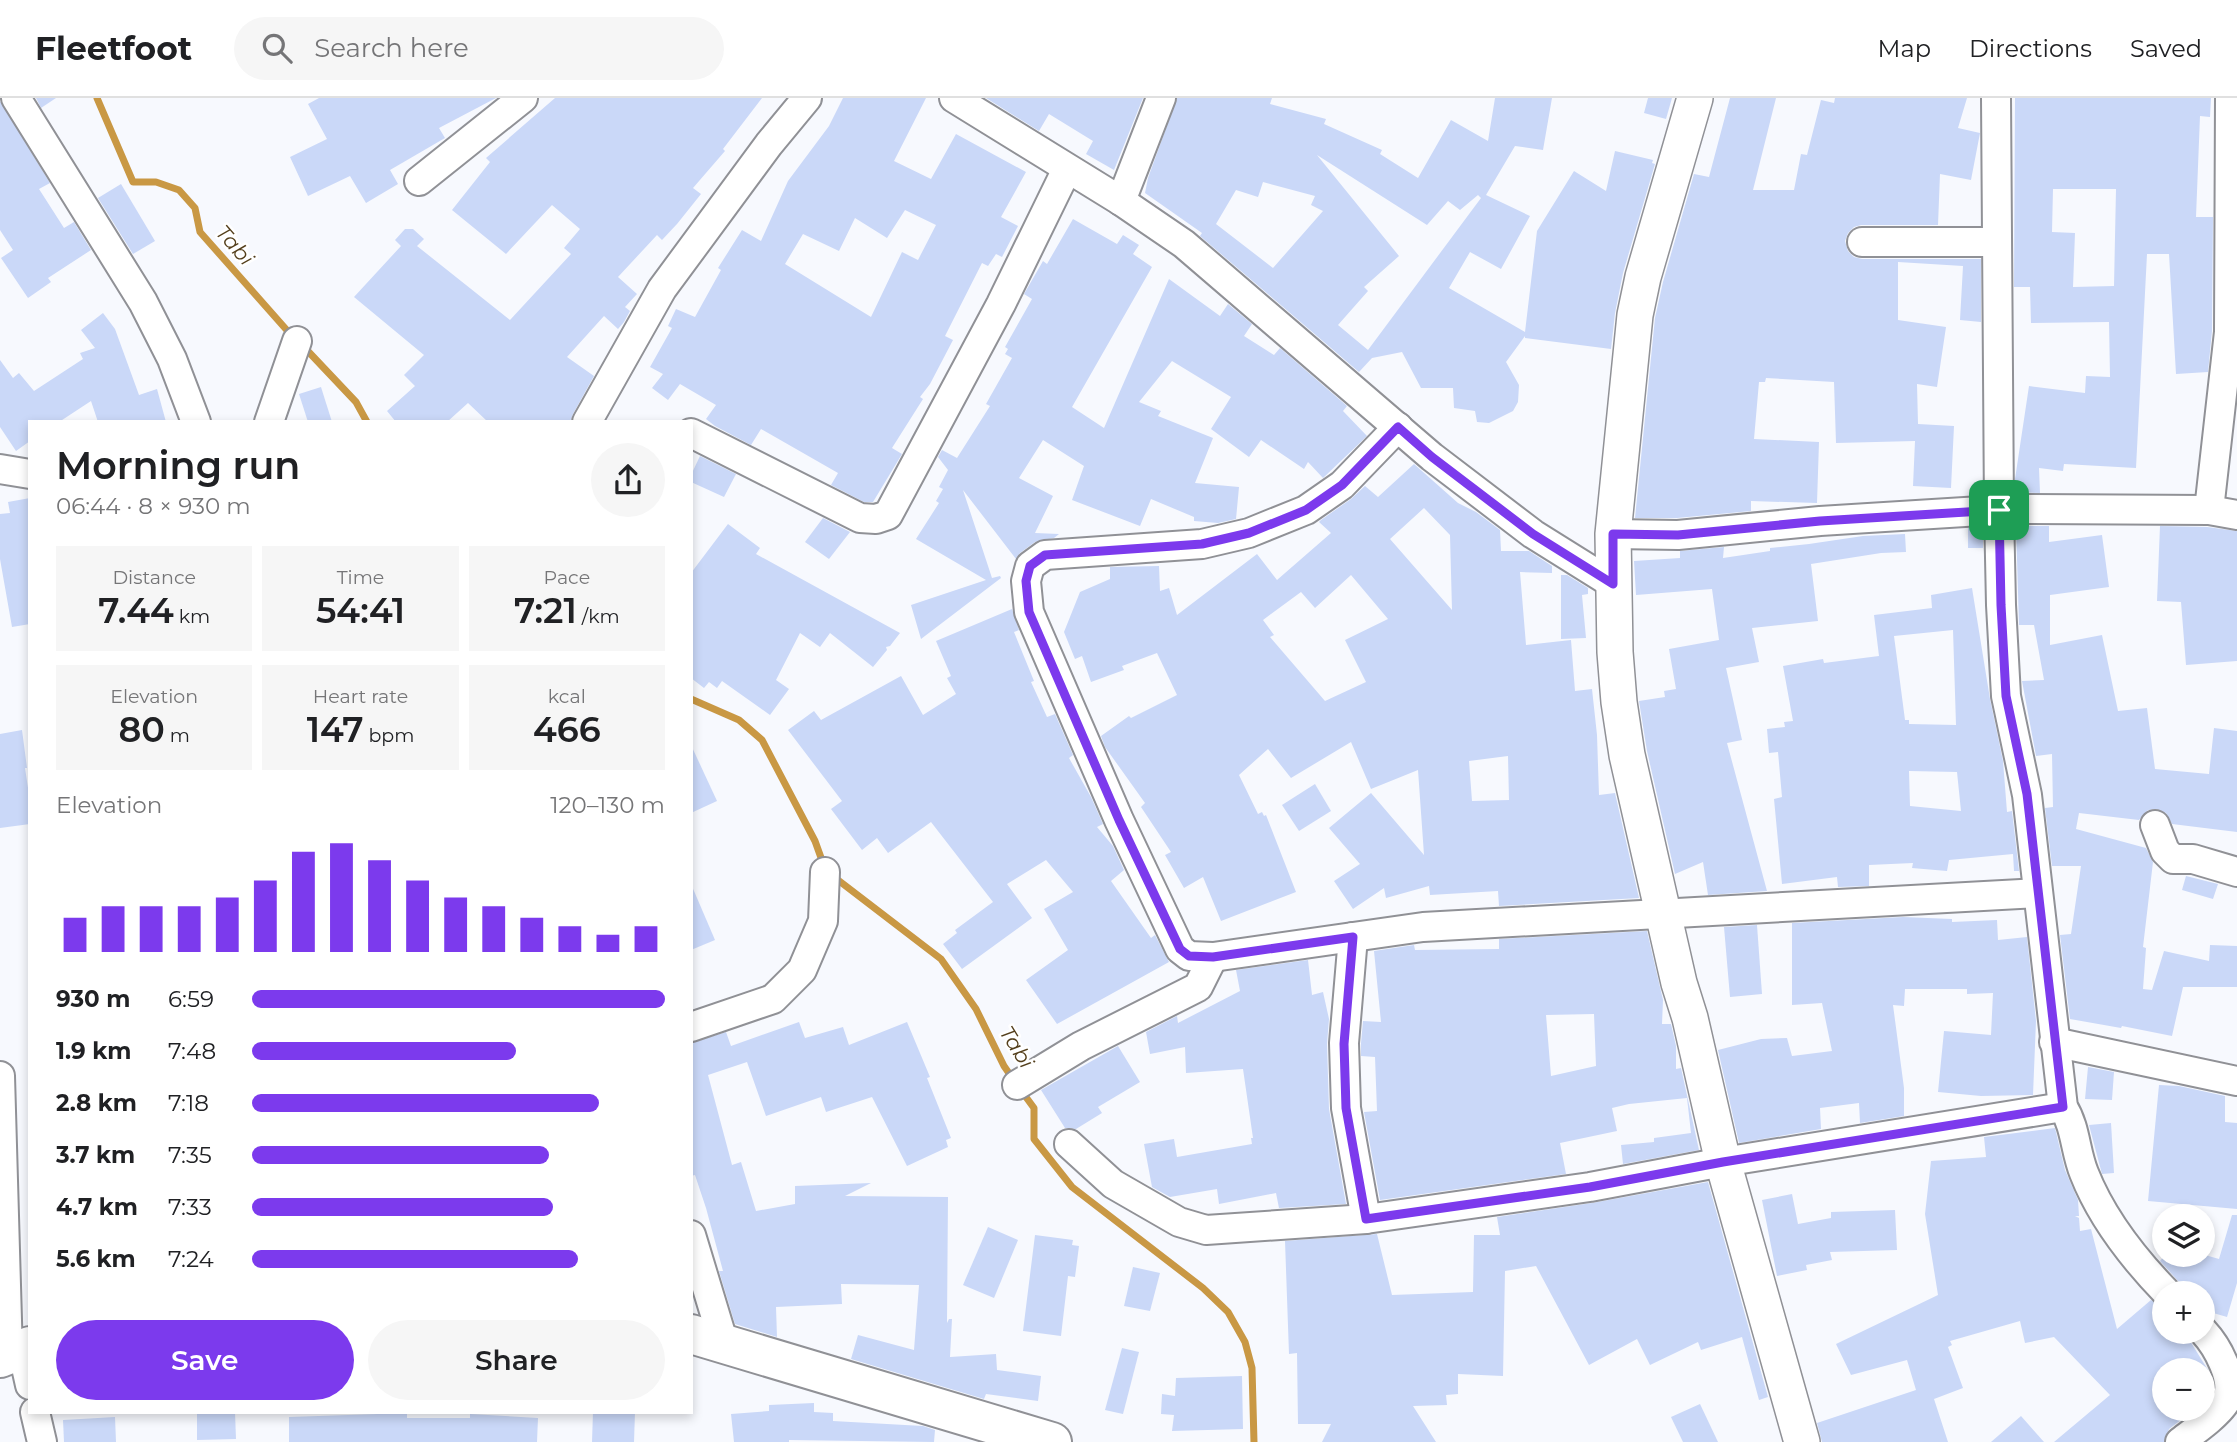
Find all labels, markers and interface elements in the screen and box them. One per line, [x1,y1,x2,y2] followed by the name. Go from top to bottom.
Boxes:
[234,17,724,80] search box
[35,28,192,68] text: Fleetfoot
[258,29,296,67] icon: search
[314,32,469,64] text: Search here
[1878,34,1931,63] text: Map
[1969,34,2092,63] text: Directions
[2130,34,2202,63] text: Saved
[211,220,259,270] water label: Tabi
[56,442,300,489] text: Morning run
[591,443,665,517] button: share
[1969,480,2029,540] pin
[1980,491,2018,529] icon: arrive
[56,492,251,520] text: 06:44 · 8 × 930 m
[112,566,196,589] text: Distance
[337,566,384,589] text: Time
[544,566,590,589] text: Pace
[98,589,174,632] text: 7.44
[316,589,405,632] text: 54:41
[514,589,577,632] text: 7:21
[174,605,210,628] text: km
[577,605,620,628] text: /km
[110,685,198,708] text: Elevation
[313,685,408,708] text: Heart rate
[548,685,586,708] text: kcal
[118,708,165,751] text: 80
[307,708,363,751] text: 147
[533,708,601,751] text: 466
[165,724,190,747] text: m
[363,724,414,747] text: bpm
[56,791,162,819] text: Elevation
[550,791,665,819] text: 120–130 m
[56,985,130,1013] text: 930 m
[168,985,214,1013] text: 6:59
[994,1021,1040,1073] water label: Tabi
[56,1037,131,1065] text: 1.9 km
[168,1037,216,1065] text: 7:48
[56,1089,137,1117] text: 2.8 km
[168,1089,209,1117] text: 7:18
[56,1141,135,1169] text: 3.7 km
[168,1141,212,1169] text: 7:35
[56,1193,138,1221] text: 4.7 km
[168,1193,212,1221] text: 7:33
[2152,1204,2215,1421] map controls
[2152,1204,2215,1267] button: layers
[56,1245,136,1273] text: 5.6 km
[168,1245,214,1273] text: 7:24
[2152,1281,2215,1344] button: +
[56,1320,354,1400] button: Save
[368,1320,665,1400] button: Share
[2152,1358,2215,1421] button: −

